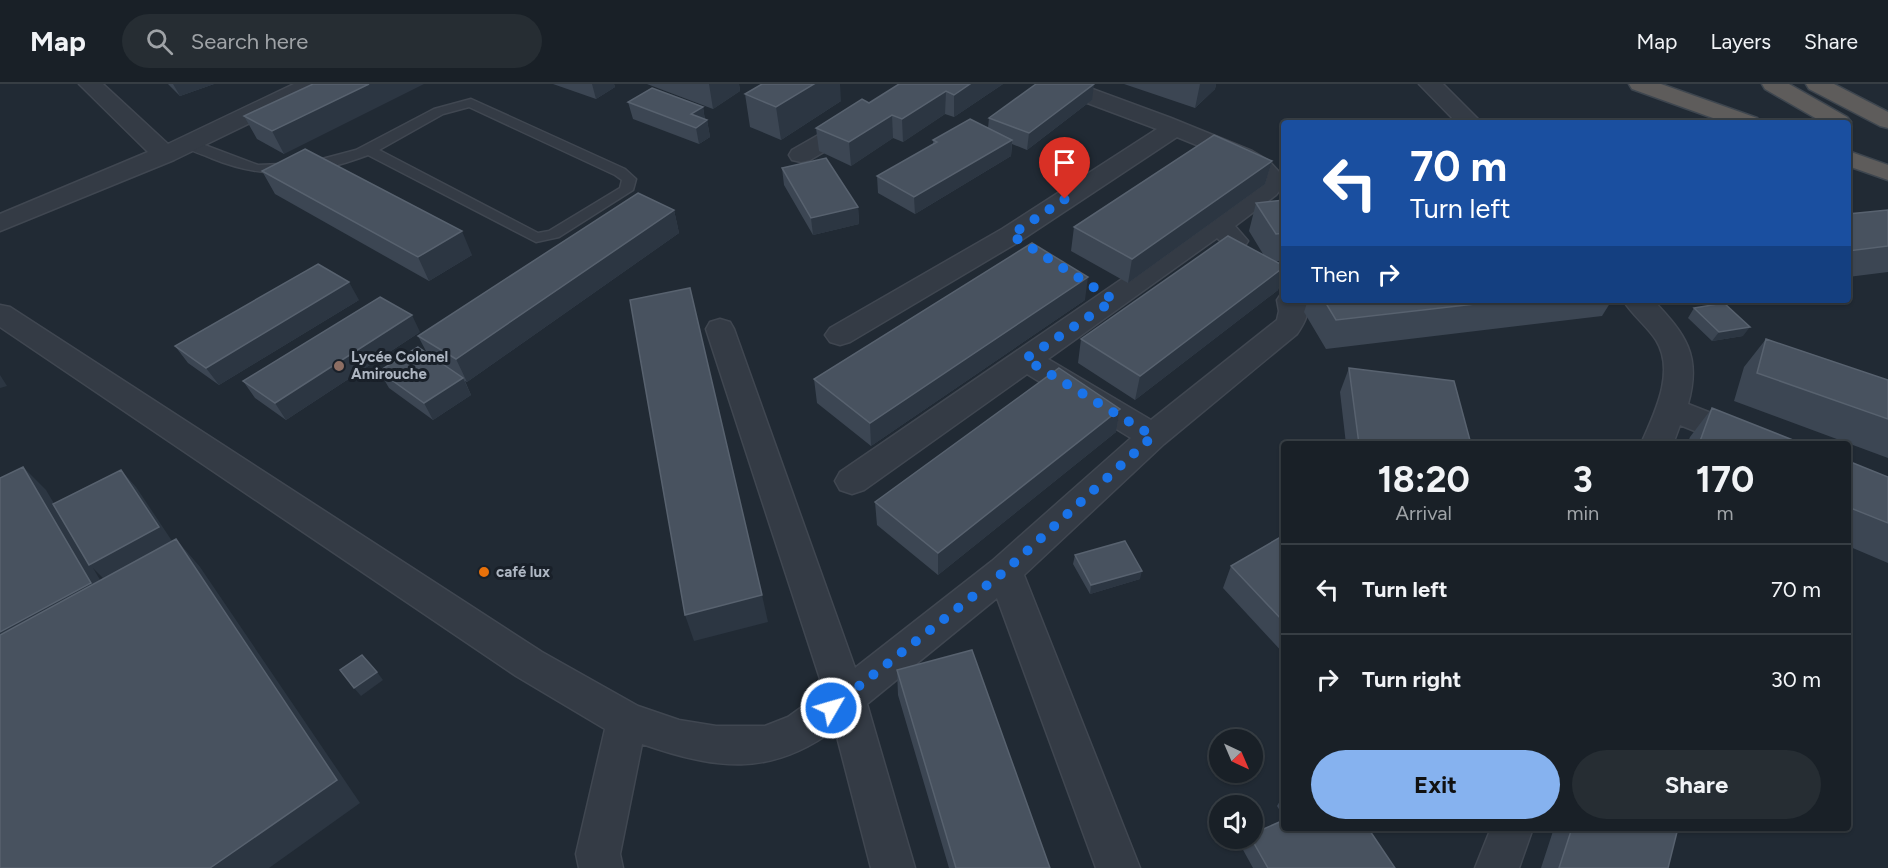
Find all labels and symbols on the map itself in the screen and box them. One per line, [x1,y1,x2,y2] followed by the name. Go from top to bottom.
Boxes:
[1039,137,1090,199] pin
[351,348,448,383] place label: Lycée Colonel Amirouche
[332,359,346,373] marker: Lycée Colonel Amirouche
[496,563,550,581] place label: café lux
[477,565,491,579] marker: café lux
[799,676,863,740] position arrow
[1209,729,1263,783] north arrow

